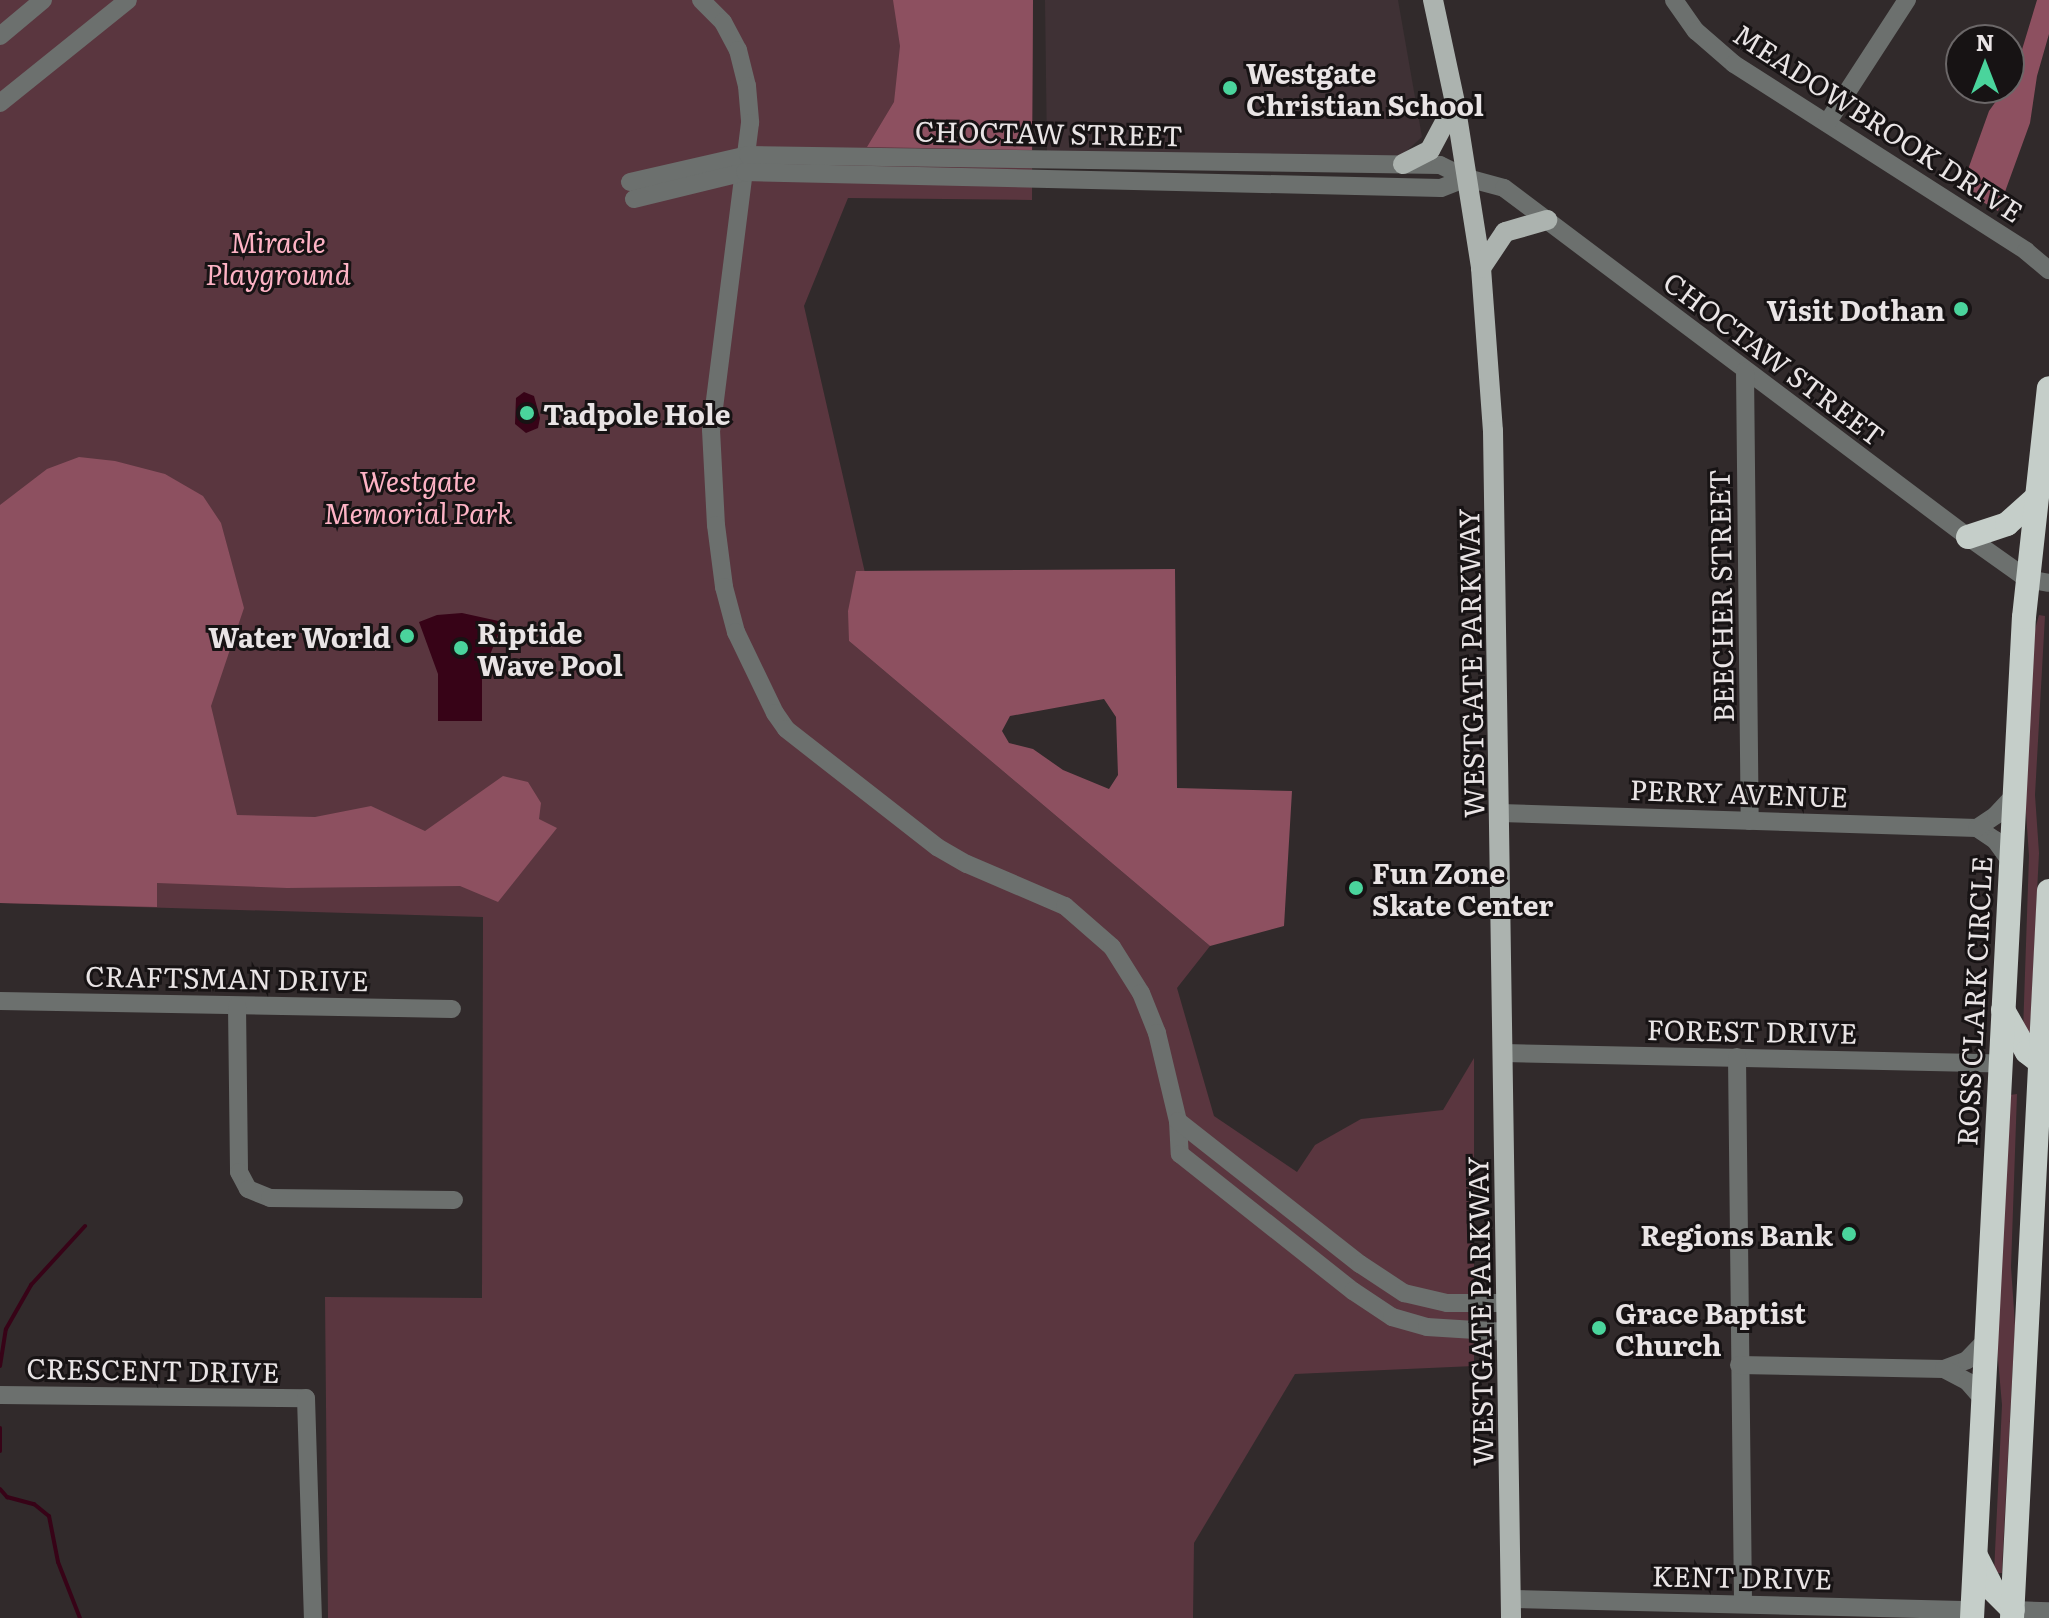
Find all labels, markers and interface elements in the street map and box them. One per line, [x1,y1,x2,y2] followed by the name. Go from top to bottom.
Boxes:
[1728,16,2030,228] street label: MEADOWBROOK DRIVE
[1945,24,2025,104] north arrow
[1976,25,1994,58] text: N
[1246,55,1484,121] place label: Westgate Christian School
[1221,79,1239,97] marker: Westgate Christian School
[915,113,1183,151] street label: CHOCTAW STREET
[205,224,351,290] park label: Miracle Playground
[1658,264,1892,452] street label: CHOCTAW STREET
[1767,292,1945,326] place label: Visit Dothan
[1952,300,1970,318] marker: Visit Dothan
[543,396,731,430] place label: Tadpole Hole
[518,404,536,422] marker: Tadpole Hole
[324,463,512,529] park label: Westgate Memorial Park
[1701,469,1739,723] street label: BEECHER STREET
[1450,508,1490,818] street label: WESTGATE PARKWAY
[477,615,623,681] place label: Riptide Wave Pool
[208,619,391,653] place label: Water World
[398,627,416,645] marker: Water World
[452,639,470,657] marker: Riptide Wave Pool
[1629,771,1849,813] street label: PERRY AVENUE
[1372,855,1553,921] place label: Fun Zone Skate Center
[1949,855,1997,1147] street label: ROSS CLARK CIRCLE
[1347,879,1365,897] marker: Fun Zone Skate Center
[85,958,369,996] street label: CRAFTSMAN DRIVE
[1646,1011,1858,1049] street label: FOREST DRIVE
[1459,1156,1499,1466] street label: WESTGATE PARKWAY
[1640,1217,1833,1251] place label: Regions Bank
[1840,1225,1858,1243] marker: Regions Bank
[1615,1295,1806,1361] place label: Grace Baptist Church
[1590,1319,1608,1337] marker: Grace Baptist Church
[26,1350,280,1388] street label: CRESCENT DRIVE
[1652,1558,1832,1594] street label: KENT DRIVE

